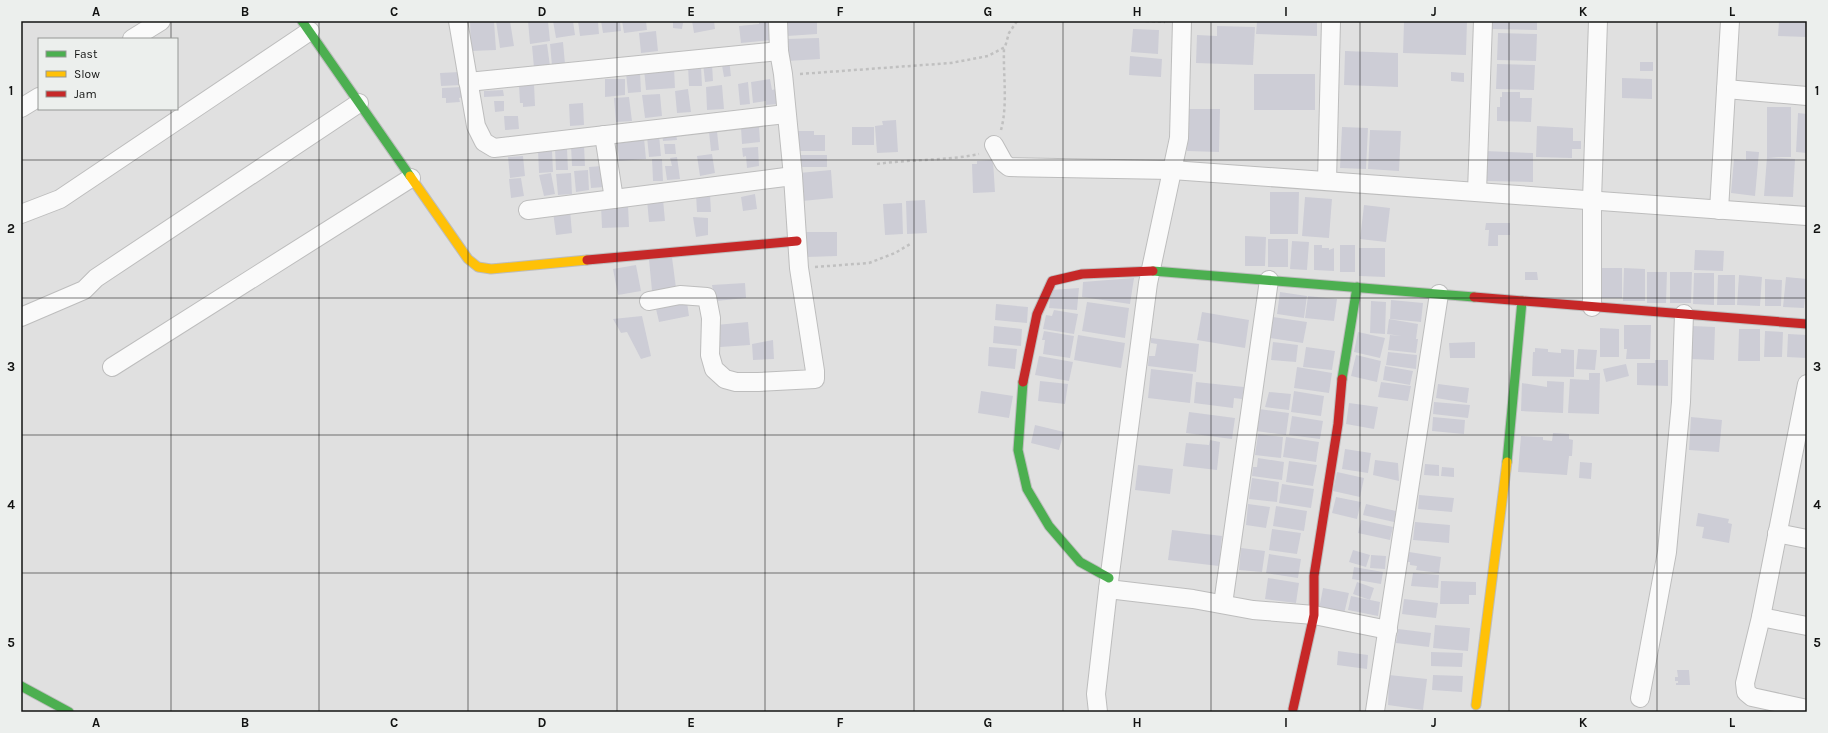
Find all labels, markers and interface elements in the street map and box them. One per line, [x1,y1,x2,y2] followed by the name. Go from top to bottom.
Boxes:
[92,4,100,19] text: A
[241,4,249,19] text: B
[390,4,398,19] text: C
[538,4,547,19] text: D
[687,4,695,19] text: E
[836,4,844,19] text: F
[984,4,992,19] text: G
[1132,4,1142,19] text: H
[1284,4,1288,19] text: I
[1431,4,1437,19] text: J
[1579,4,1588,19] text: K
[1729,4,1736,19] text: L
[38,38,178,110] legend
[74,47,98,61] text: Fast
[74,67,100,81] text: Slow
[9,83,13,98] text: 1
[1815,83,1819,98] text: 1
[74,87,97,101] text: Jam
[7,221,15,236] text: 2
[1813,221,1821,236] text: 2
[7,359,15,374] text: 3
[1813,359,1821,374] text: 3
[7,497,15,512] text: 4
[1813,497,1821,512] text: 4
[7,635,15,650] text: 5
[1813,635,1821,650] text: 5
[92,715,100,730] text: A
[241,715,249,730] text: B
[390,715,398,730] text: C
[538,715,547,730] text: D
[687,715,695,730] text: E
[836,715,844,730] text: F
[984,715,992,730] text: G
[1132,715,1142,730] text: H
[1284,715,1288,730] text: I
[1431,715,1437,730] text: J
[1579,715,1588,730] text: K
[1729,715,1736,730] text: L

